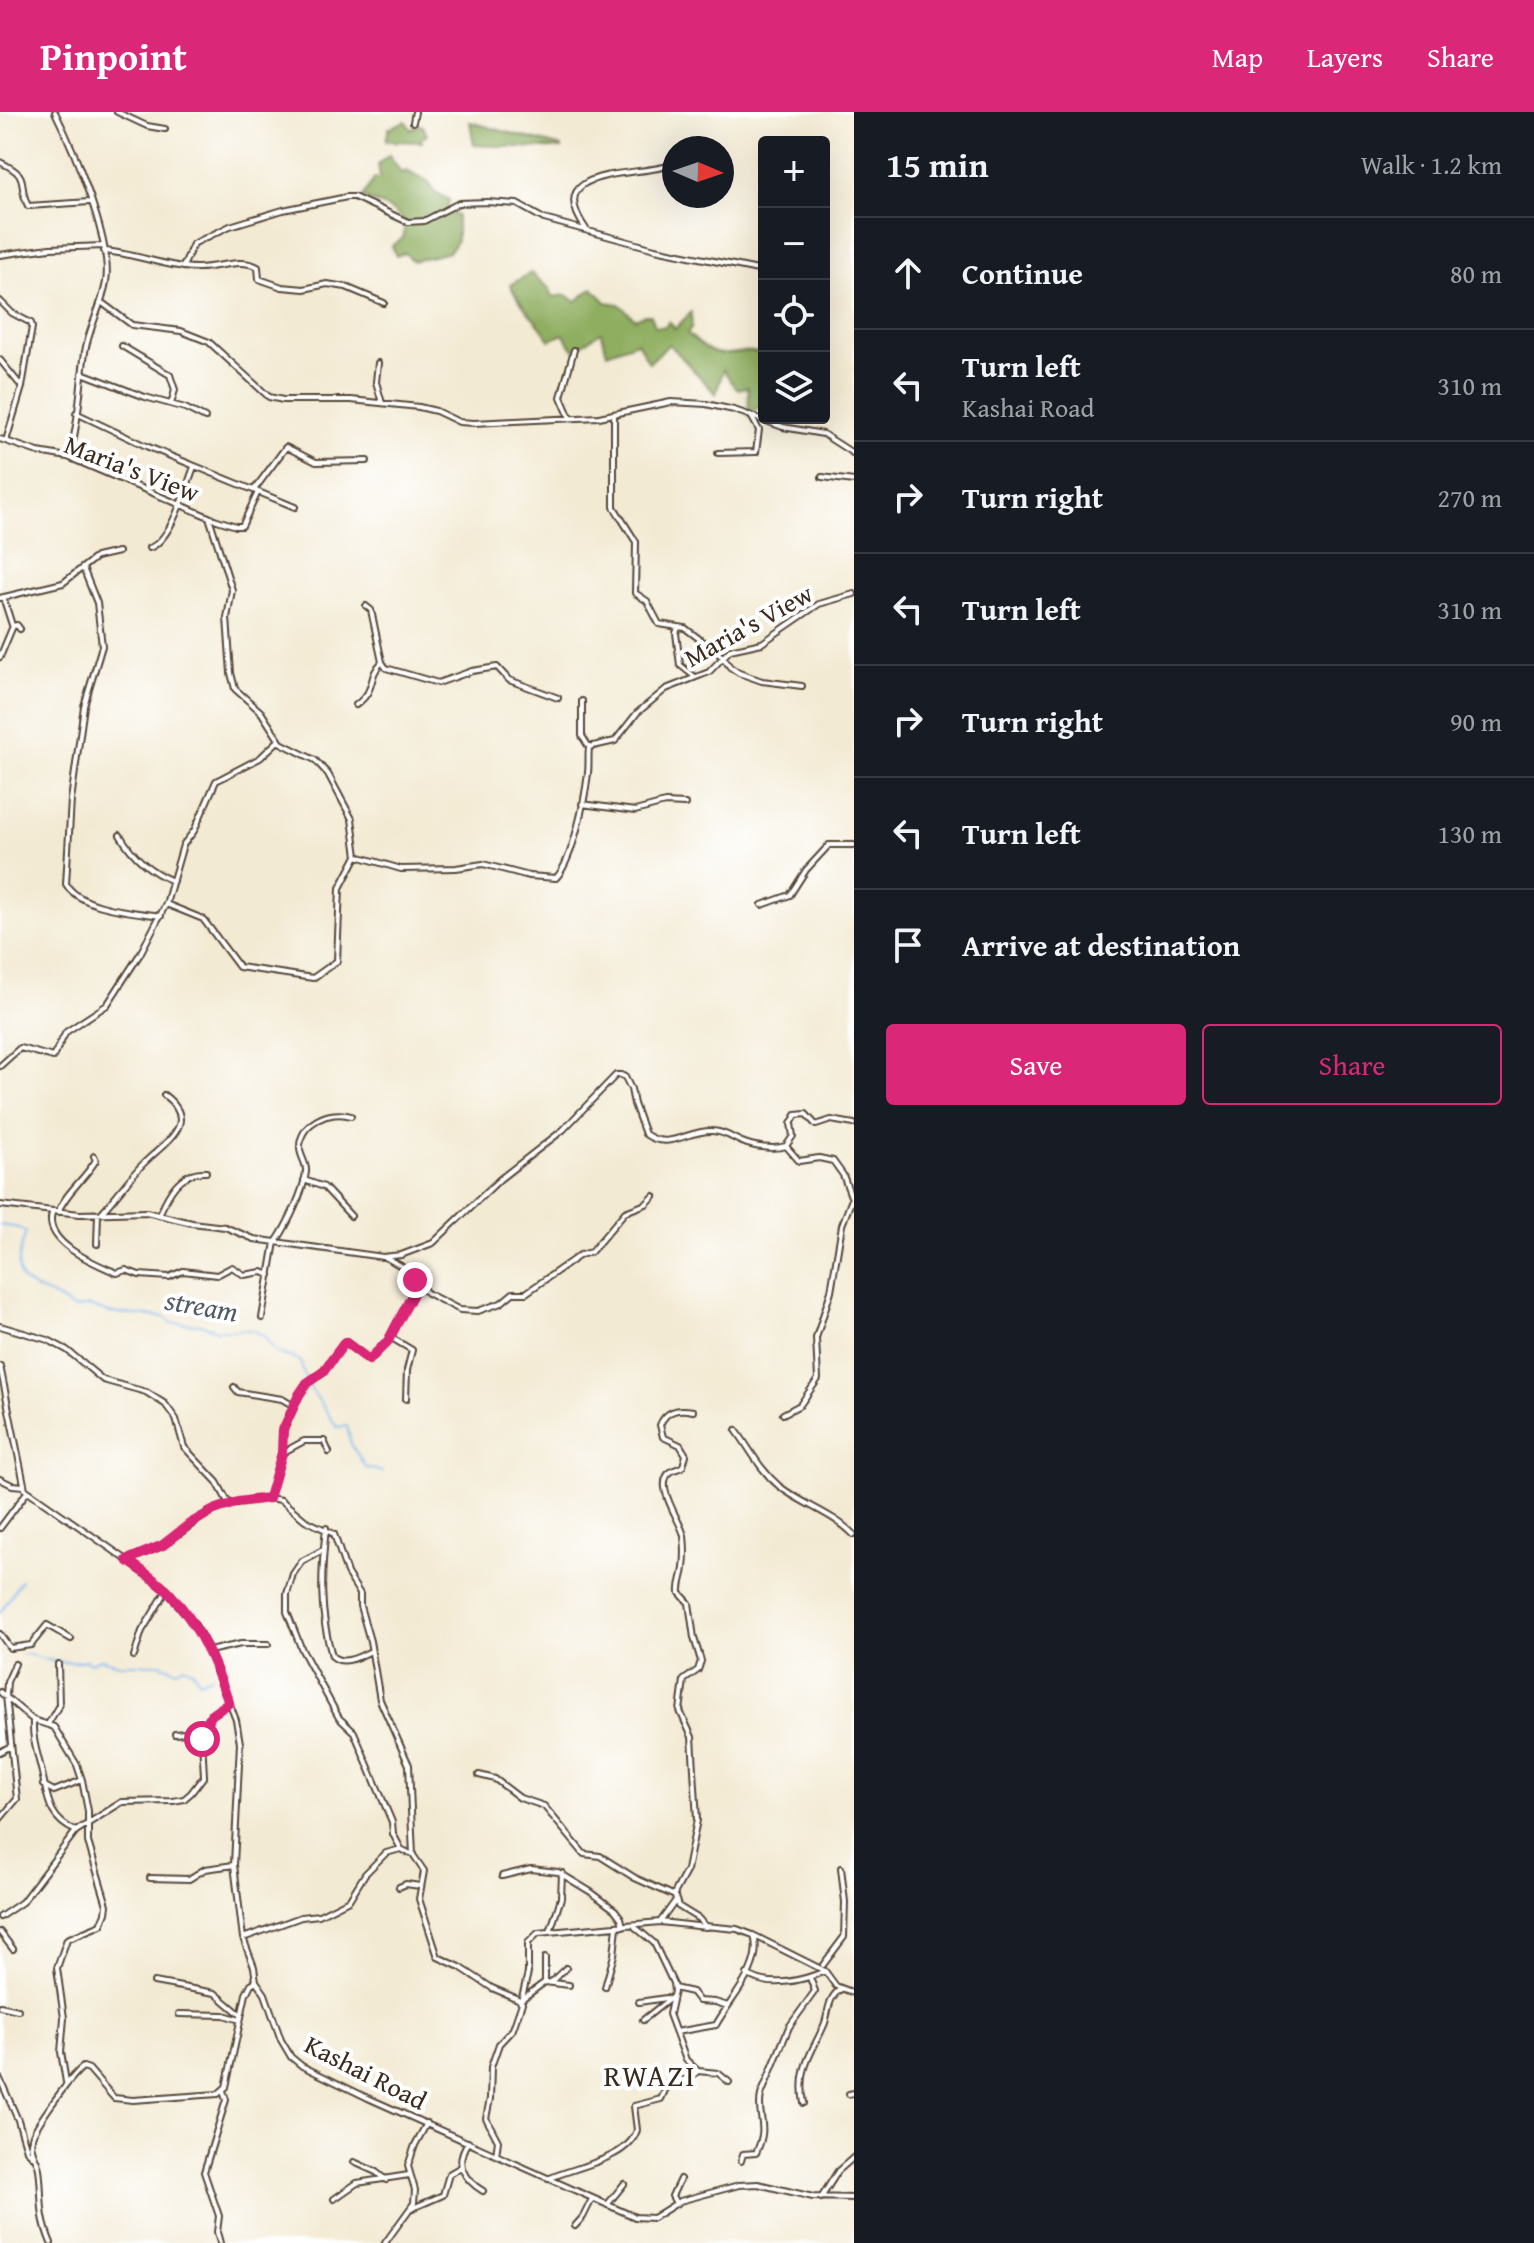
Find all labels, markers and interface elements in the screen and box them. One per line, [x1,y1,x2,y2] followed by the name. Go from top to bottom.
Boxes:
[40,28,187,84] text: Pinpoint
[1212,36,1263,77] text: Map
[1307,36,1383,77] text: Layers
[1427,36,1494,77] text: Share
[662,136,734,208] north arrow
[758,136,830,424] map controls
[758,136,830,208] button: +
[886,140,988,189] text: 15 min
[1361,145,1502,184] text: Walk · 1.2 km
[758,208,830,280] button: −
[886,251,930,295] icon: ahead
[962,251,1083,295] text: Continue
[1450,254,1502,293] text: 80 m
[758,280,830,352] button: locate
[962,344,1081,388] text: Turn left
[758,352,830,424] button: layers
[886,363,930,407] icon: left
[1437,366,1502,405] text: 310 m
[962,388,1094,427] text: Kashai Road
[59,424,206,512] street label: Maria's View
[886,475,930,519] icon: right
[962,475,1103,519] text: Turn right
[1437,478,1502,517] text: 270 m
[677,573,820,676] street label: Maria's View
[886,587,930,631] icon: left
[962,587,1081,631] text: Turn left
[1437,590,1502,629] text: 310 m
[886,699,930,743] icon: right
[962,699,1103,743] text: Turn right
[1450,702,1502,741] text: 90 m
[886,811,930,855] icon: left
[962,811,1081,855] text: Turn left
[1437,814,1502,853] text: 130 m
[886,923,930,967] icon: arrive
[962,923,1240,967] text: Arrive at destination
[886,1024,1186,1105] button: Save
[1202,1024,1502,1105] button: Share
[397,1262,433,1298] route end
[161,1278,242,1332] water label: stream
[184,1721,220,1757] route start
[298,2025,434,2119] street label: Kashai Road
[604,2053,696,2097] district label: RWAZI

